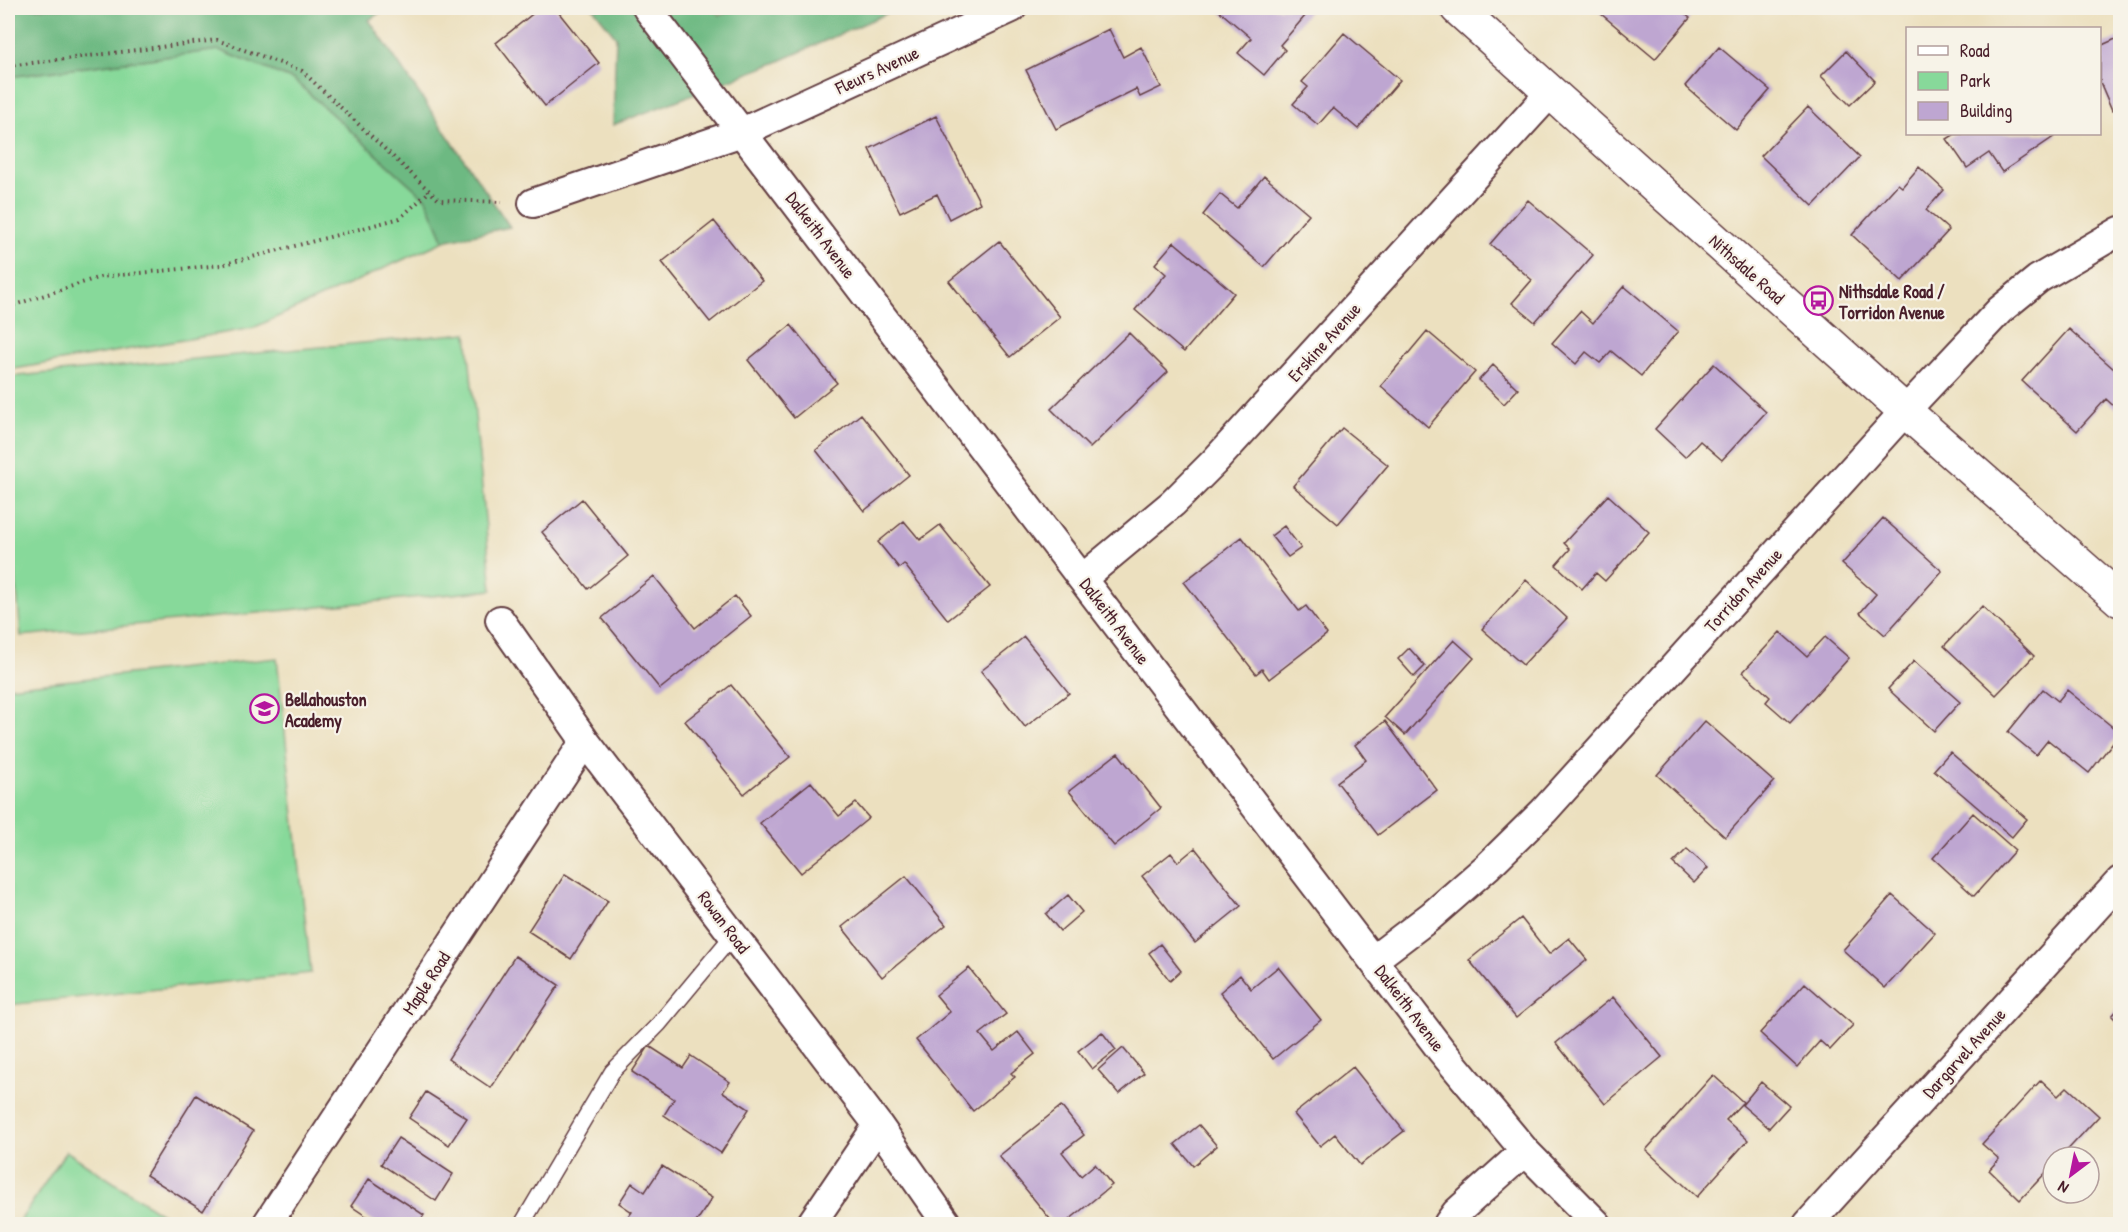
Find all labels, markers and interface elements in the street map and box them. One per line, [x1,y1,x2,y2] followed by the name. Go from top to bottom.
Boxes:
[1906,27,2101,135] legend
[1960,38,1990,63] text: Road
[830,40,923,101] street label: Fleurs Avenue
[1960,68,1991,93] text: Park
[1960,98,2012,123] text: Building
[780,187,862,283] street label: Dalkeith Avenue
[1704,228,1790,310] street label: Nithsdale Road
[1838,279,1946,325] place label: Nithsdale Road / Torridon Avenue
[1802,285,1834,317] bus stop icon: Nithsdale Road / Torridon Avenue
[1282,297,1366,387] street label: Erskine Avenue
[1698,542,1788,638] street label: Torridon Avenue
[1074,573,1156,669] street label: Dalkeith Avenue
[285,687,367,734] place label: Bellahouston Academy
[248,693,280,725] school or university icon: Bellahouston Academy
[692,885,756,959] street label: Rowan Road
[396,946,456,1020] street label: Maple Road
[1369,960,1451,1056] street label: Dalkeith Avenue
[1917,1002,2011,1104] street label: Dargarvel Avenue
[2041,1145,2101,1205] north arrow
[2053,1176,2072,1199] text: N

